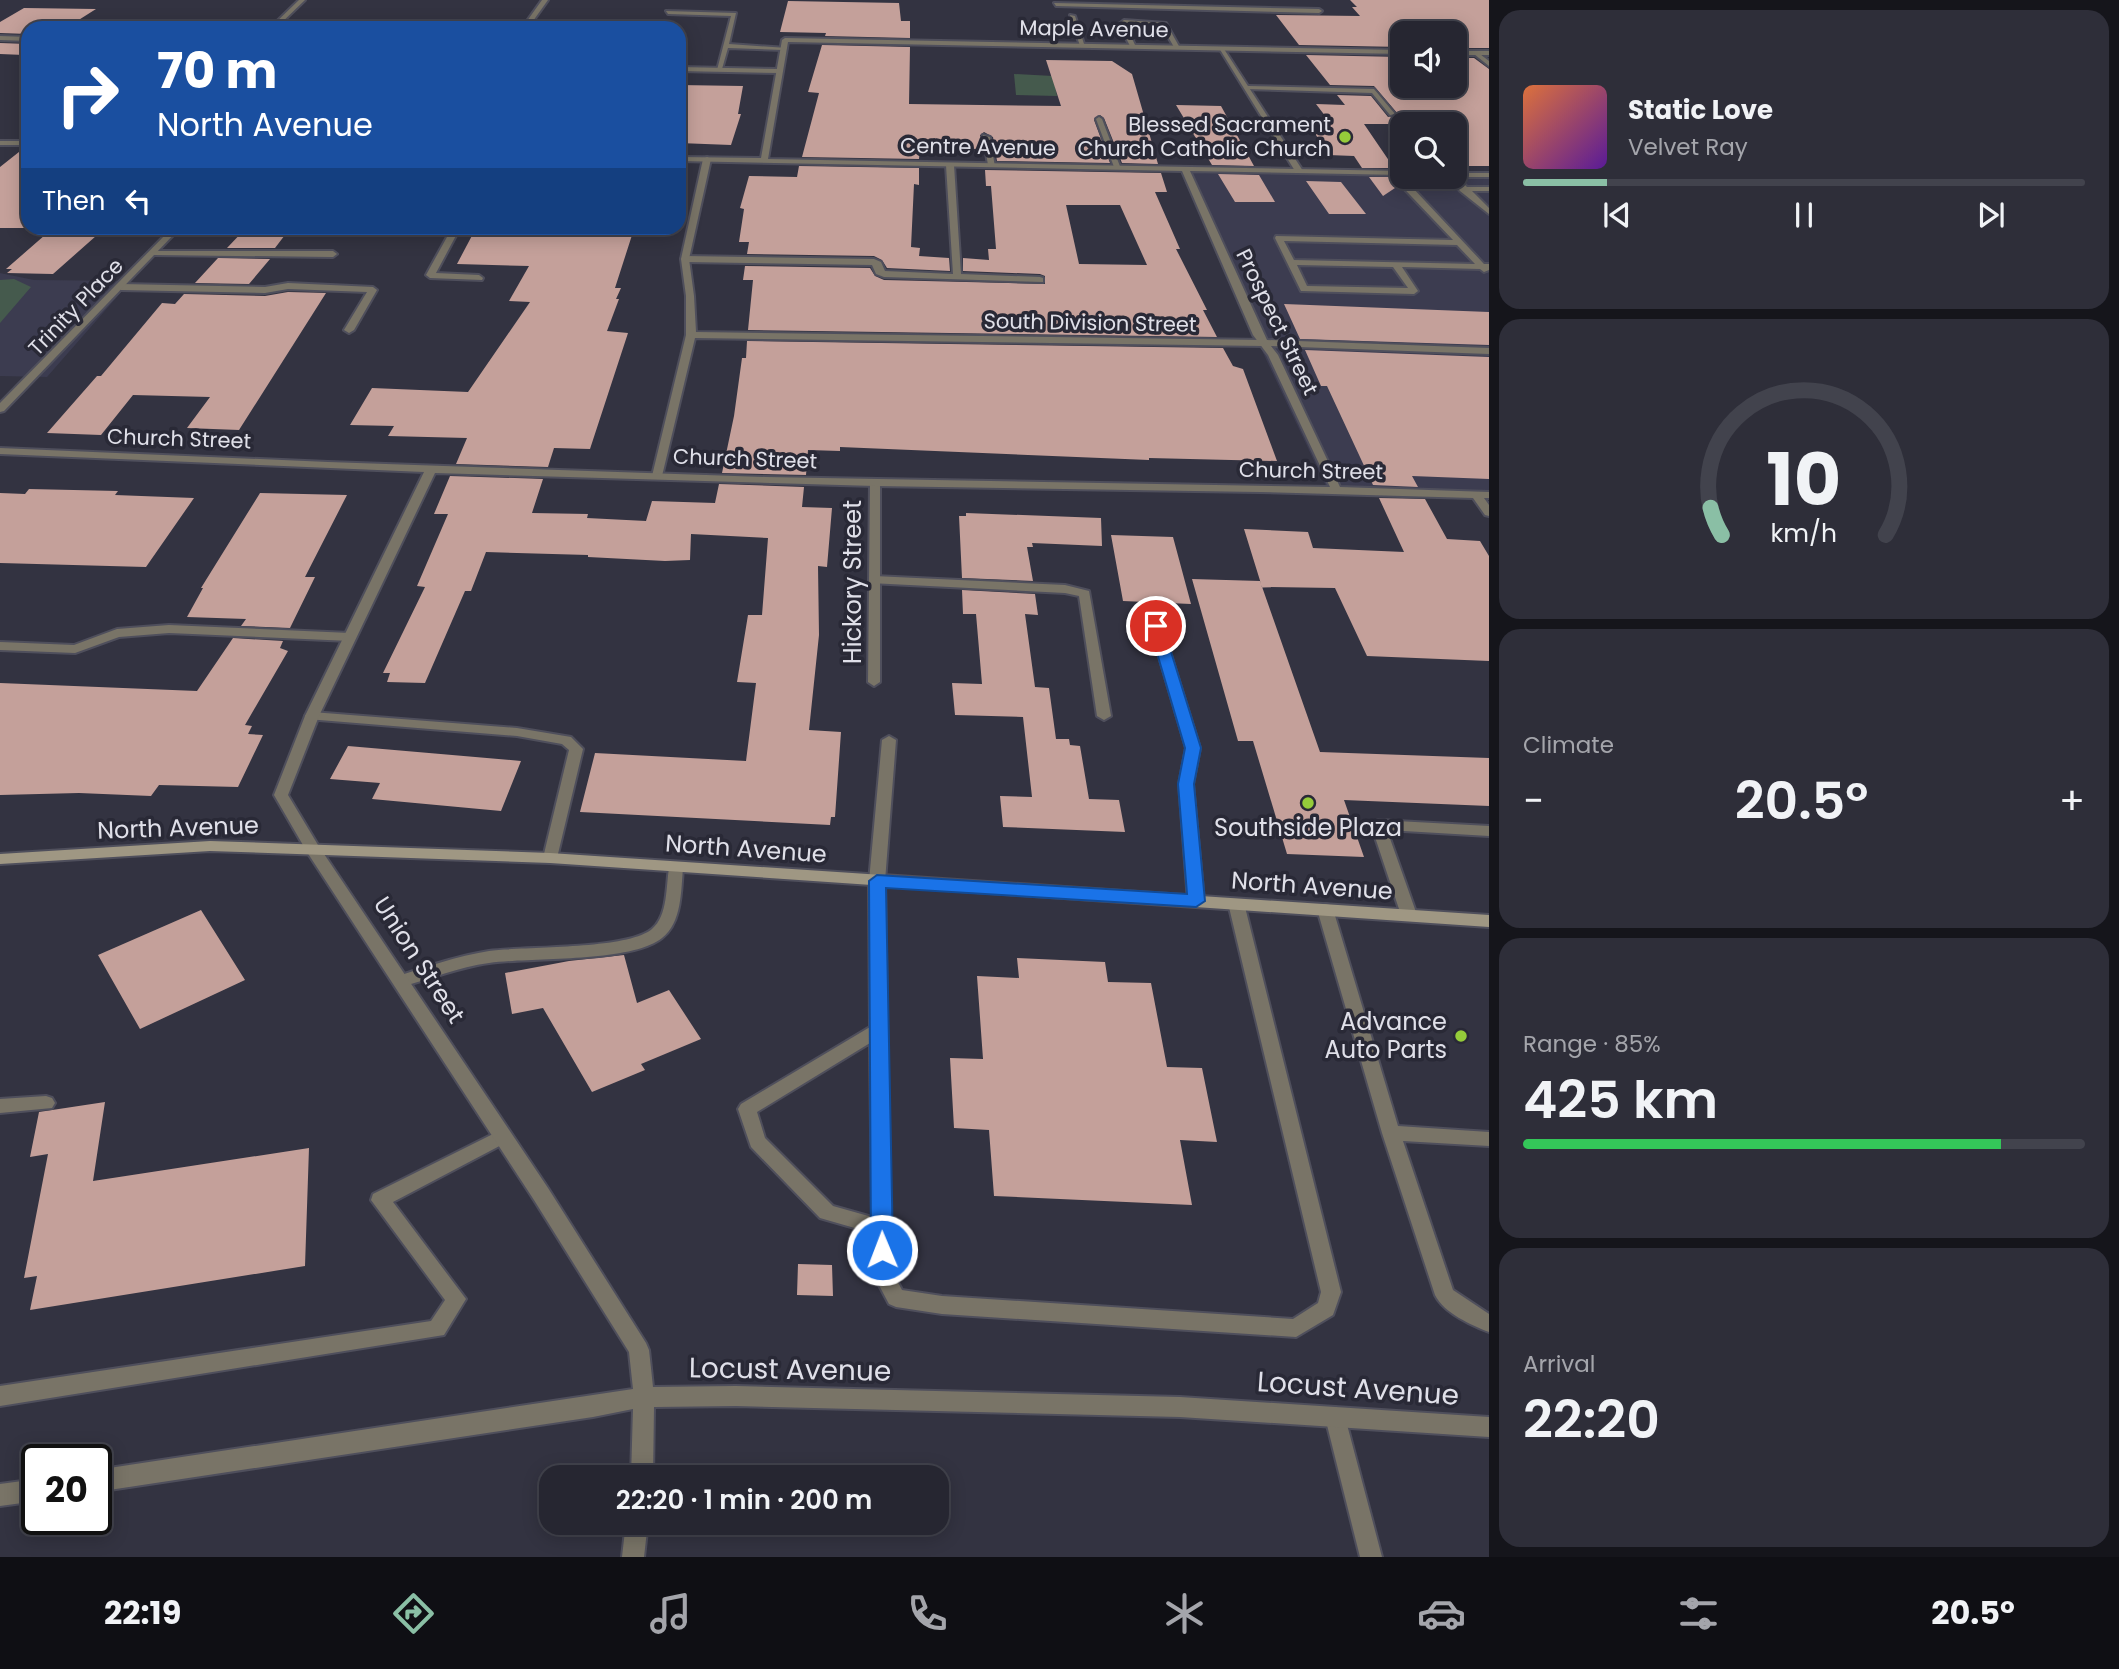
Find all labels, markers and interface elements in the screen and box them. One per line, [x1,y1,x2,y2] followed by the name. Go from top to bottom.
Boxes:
[1019,13,1169,44] street label: Maple Avenue
[1390,21,1467,189] map controls
[1390,21,1467,98] button: sound
[157,37,277,105] text: 70 m
[42,49,133,140] icon: right
[1628,92,1773,128] text: Static Love
[157,102,373,147] text: North Avenue
[1078,110,1331,163] place label: Blessed Sacrament Church Catholic Church
[1390,112,1467,189] button: search
[1337,129,1353,145] marker: Blessed Sacrament Church Catholic Church
[900,131,1056,162] street label: Centre Avenue
[1628,131,1748,163] text: Velvet Ray
[119,182,157,220] icon: left
[42,183,105,219] text: Then
[1598,196,1636,234] icon: previous
[1785,196,1823,234] icon: pause
[1972,196,2010,234] icon: next
[1230,244,1325,400] street label: Prospect Street
[22,252,130,362] street label: Trinity Place
[983,306,1197,339] street label: South Division Street
[106,421,252,456] street label: Church Street
[1767,430,1841,531] text: 10
[672,441,818,476] street label: Church Street
[1239,455,1383,486] street label: Church Street
[836,500,869,664] street label: Hickory Street
[1771,516,1837,551] text: km/h
[1126,596,1186,656] pin
[1137,607,1175,645] icon: arrive
[1523,729,1614,761] text: Climate
[1735,764,1868,837] text: 20.5°
[1523,774,1544,827] text: −
[2059,774,2085,827] text: +
[1300,795,1316,811] marker: Southside Plaza
[97,808,259,847] street label: North Avenue
[1214,811,1402,844] place label: Southside Plaza
[664,826,828,871] street label: North Avenue
[1230,863,1394,908] street label: North Avenue
[366,890,473,1029] street label: Union Street
[1325,1005,1447,1066] place label: Advance Auto Parts
[1453,1028,1469,1044] marker: Advance Auto Parts
[1523,1028,1661,1060] text: Range · 85%
[1523,1063,1718,1136] text: 425 km
[845,1213,919,1287] position arrow
[688,1348,891,1391] street label: Locust Avenue
[1523,1348,1595,1380] text: Arrival
[1256,1362,1460,1415] street label: Locust Avenue
[1523,1383,1660,1456] text: 22:20
[21,1444,112,1535] speed limit sign: 20
[616,1482,872,1518] text: 22:20 · 1 min · 200 m
[389,1589,438,1638] icon: directions
[646,1589,695,1638] icon: music
[903,1589,952,1638] icon: phone
[1160,1589,1209,1638] icon: climate
[1417,1589,1466,1638] icon: car
[1674,1589,1723,1638] icon: filters
[104,1590,181,1635] text: 22:19
[1931,1590,2015,1635] text: 20.5°

